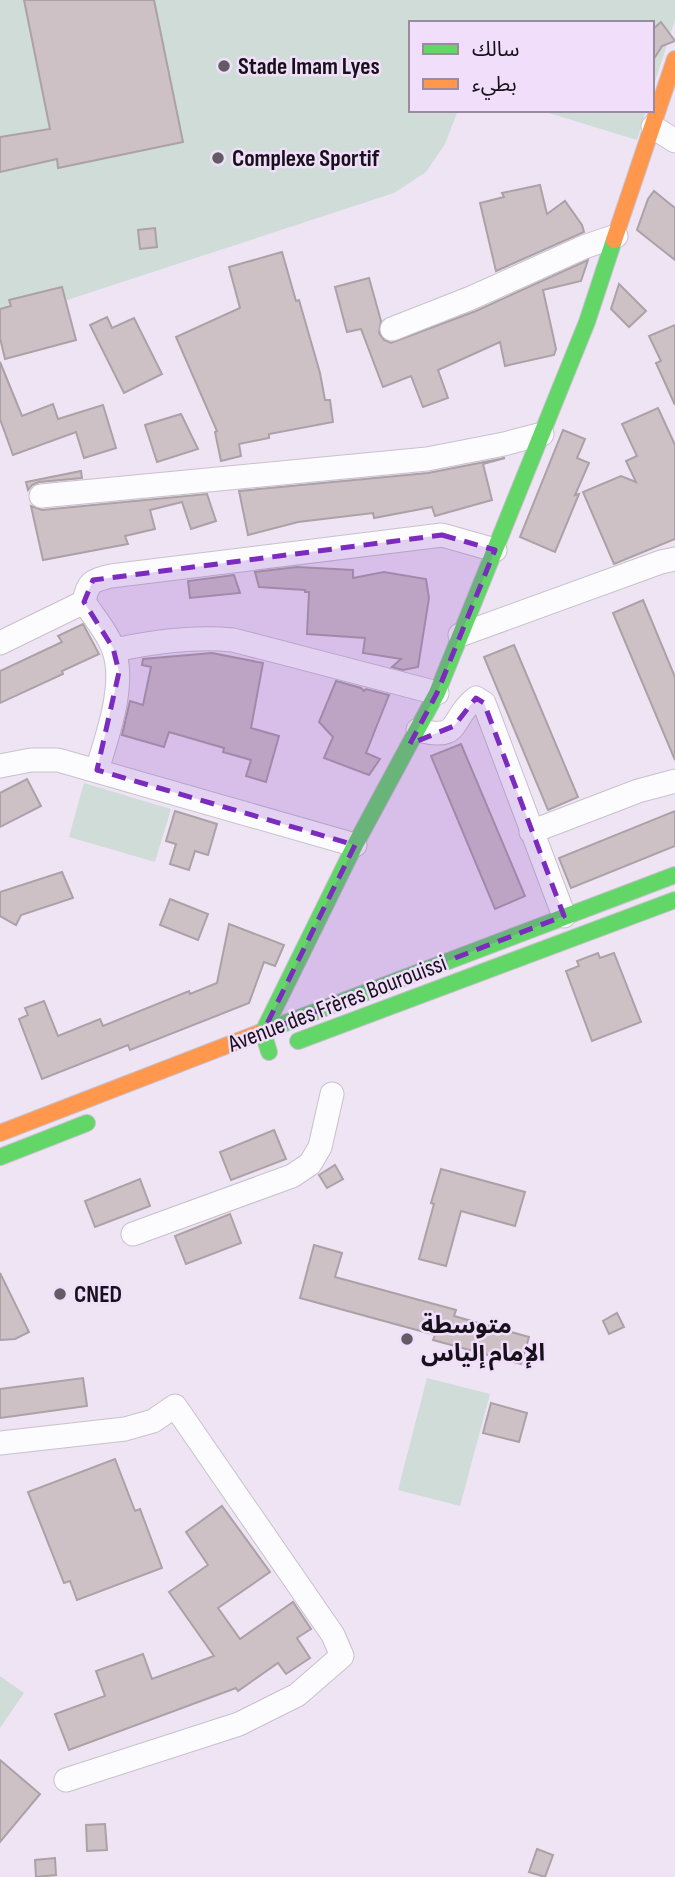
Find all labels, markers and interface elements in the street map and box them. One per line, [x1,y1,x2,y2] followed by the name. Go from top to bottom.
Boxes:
[409,21,654,112] legend
[472,37,519,62] text: سالك
[238,52,380,81] place label: Stade Imam Lyes
[216,58,232,74] marker: Stade Imam Lyes
[472,72,517,100] text: بطيء
[232,144,380,173] place label: Complexe Sportif
[210,150,226,166] marker: Complexe Sportif
[223,948,450,1059] street label: Avenue des Frères Bourouissi
[74,1280,122,1309] place label: CNED
[52,1286,68,1302] marker: CNED
[421,1311,545,1371] place label: متوسطة الإمام إلياس
[399,1331,415,1347] marker: متوسطة الإمام إلياس

